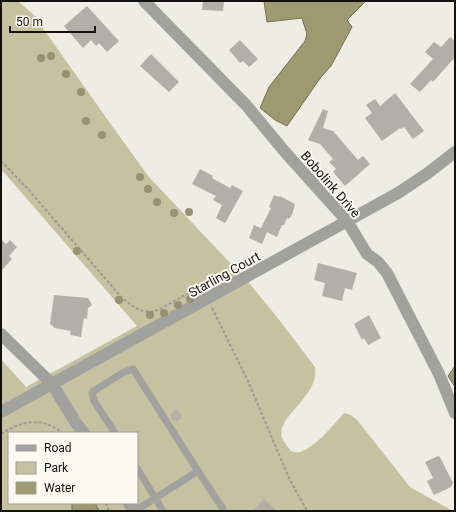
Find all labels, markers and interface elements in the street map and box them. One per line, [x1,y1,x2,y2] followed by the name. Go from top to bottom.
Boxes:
[10,8,95,34] scale bar
[16,15,43,29] text: 50 m
[298,148,363,221] street label: Bobolink Drive
[186,249,263,300] street label: Starling Court
[8,432,138,504] legend
[44,441,72,455] text: Road
[44,461,69,475] text: Park
[44,481,75,495] text: Water

